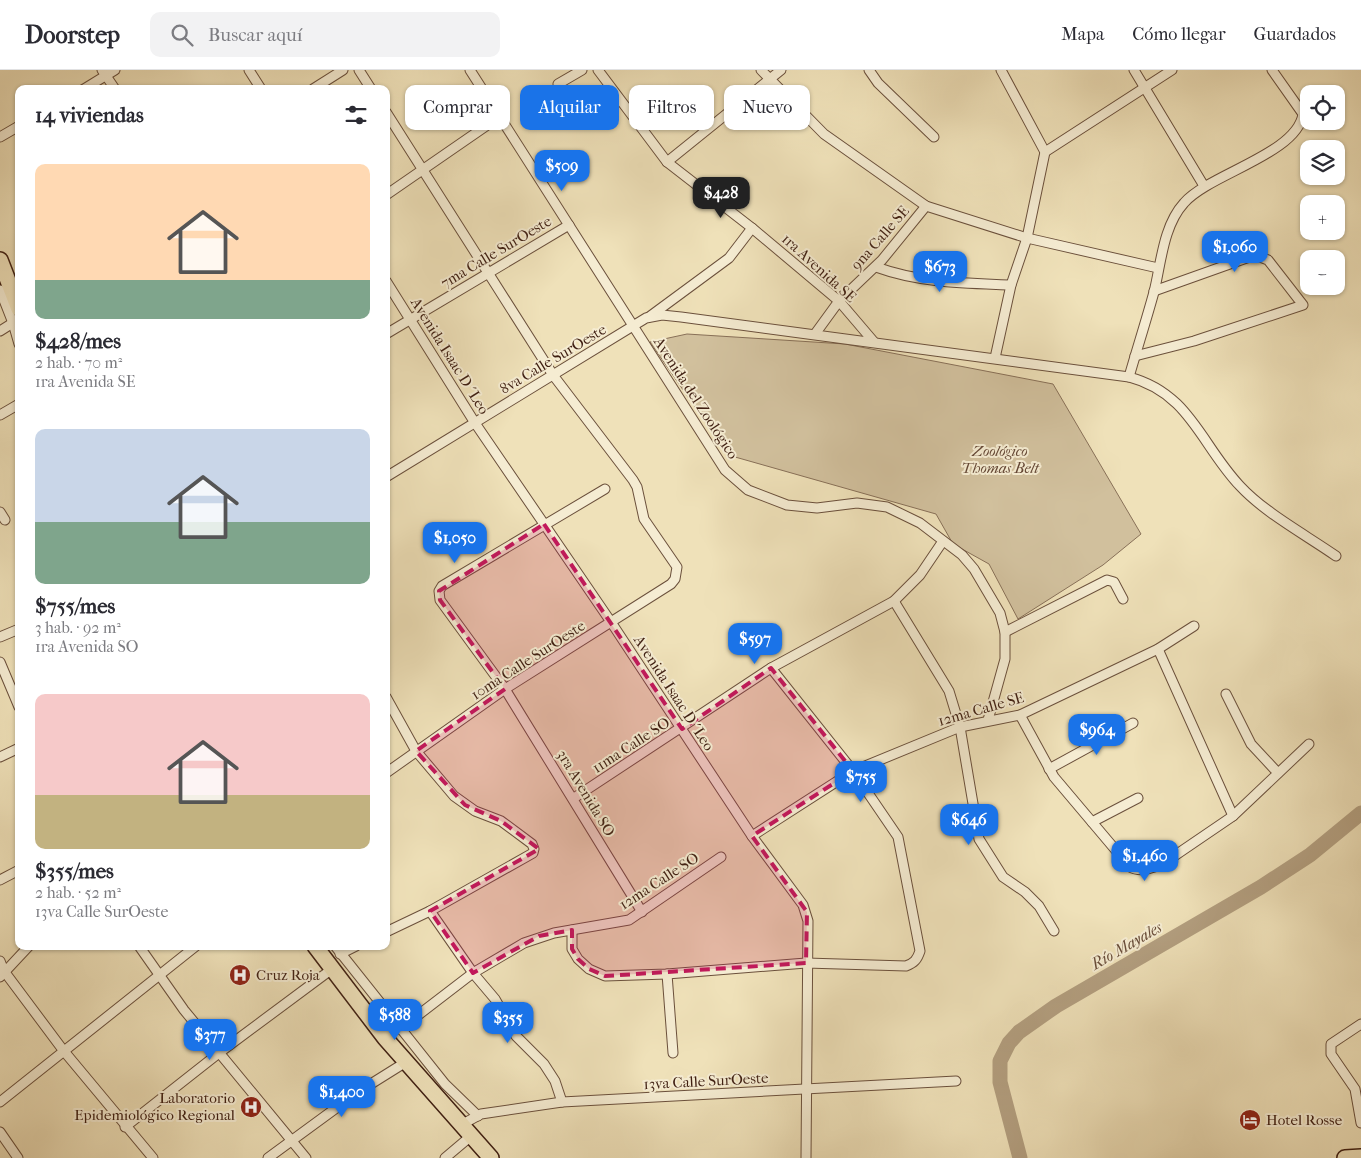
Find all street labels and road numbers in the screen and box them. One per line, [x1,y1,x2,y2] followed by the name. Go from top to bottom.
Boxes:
[847,202,913,274] street label: 9na Calle SE
[437,212,555,292] street label: 7ma Calle SurOeste
[778,230,860,306] street label: 1ra Avenida SE
[406,294,493,418] street label: Avenida Isaac D´Leo
[496,320,610,398] street label: 8va Calle SurOeste
[649,333,742,463] street label: Avenida del Zoológico
[468,616,589,704] street label: 10ma Calle SurOeste
[629,631,718,754] street label: Avenida Isaac D´Leo
[936,688,1026,730] street label: 12ma Calle SE
[589,713,673,777] street label: 11ma Calle SO
[553,746,619,840] street label: 3ra Avenida SO
[616,849,702,913] street label: 12ma Calle SO
[643,1069,769,1093] street label: 13va Calle SurOeste

